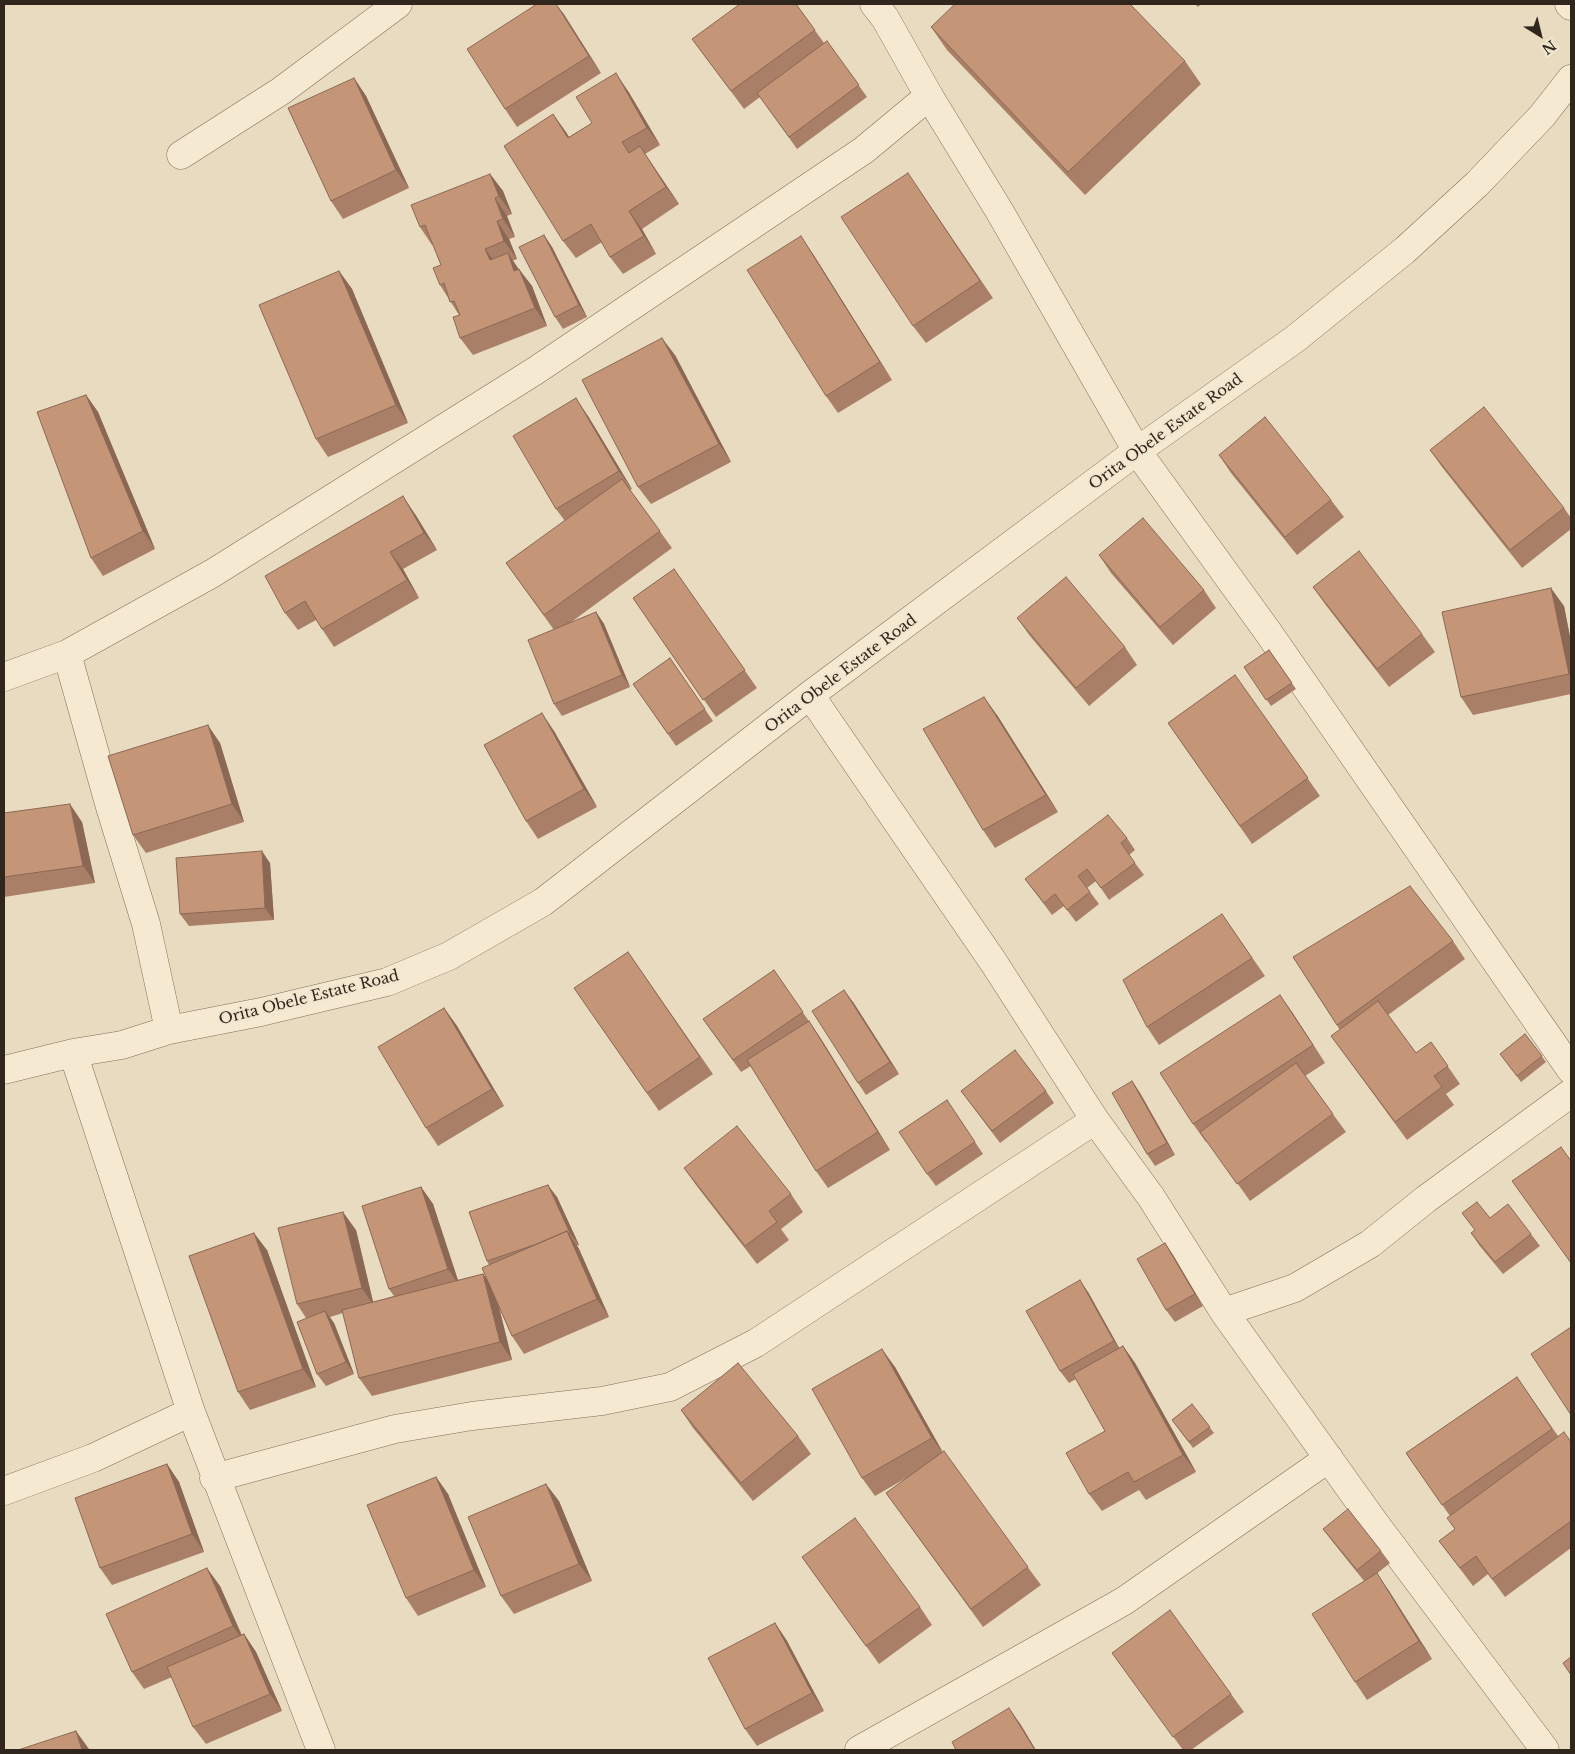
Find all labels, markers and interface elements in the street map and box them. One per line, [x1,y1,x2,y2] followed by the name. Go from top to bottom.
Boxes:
[1515,10,1565,60] north arrow
[1538,36,1559,58] text: N
[1086,370,1246,494] street label: Orita Obele Estate Road
[762,611,920,737] street label: Orita Obele Estate Road
[217,967,401,1029] street label: Orita Obele Estate Road

